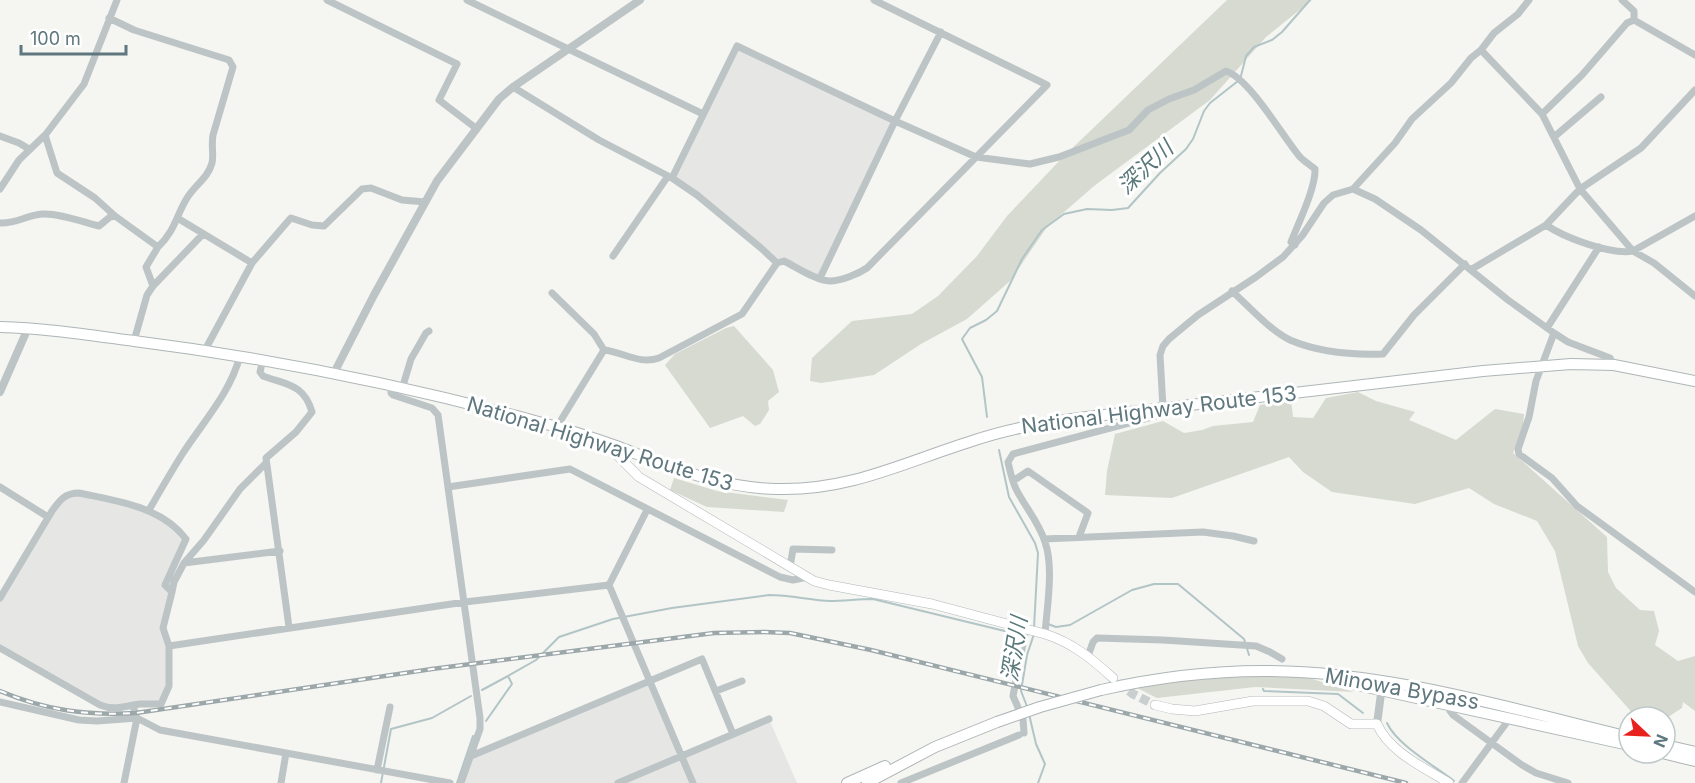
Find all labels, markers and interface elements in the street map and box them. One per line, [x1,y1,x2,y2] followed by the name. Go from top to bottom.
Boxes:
[21,18,126,56] scale bar
[30,28,81,49] text: 100 m
[1112,134,1179,199] water label: 深沢川
[1020,380,1298,439] street label: National Highway Route 153
[464,391,736,496] street label: National Highway Route 153
[996,612,1032,684] water label: 深沢川
[1323,663,1481,714] street label: Minowa Bypass
[1617,705,1677,765] north arrow
[1649,731,1672,750] text: N

